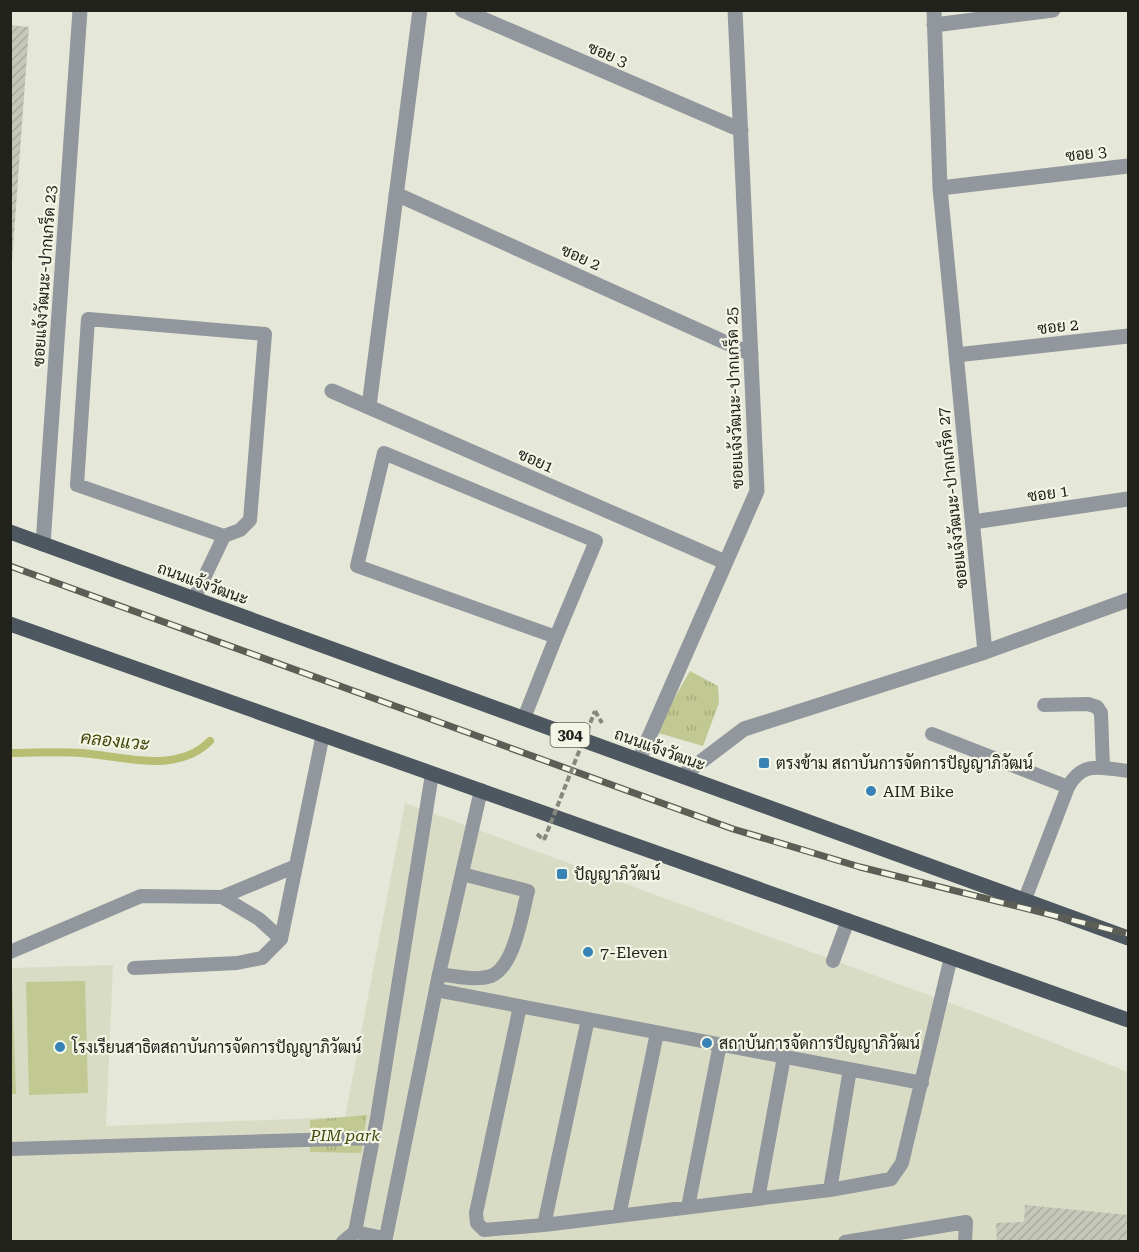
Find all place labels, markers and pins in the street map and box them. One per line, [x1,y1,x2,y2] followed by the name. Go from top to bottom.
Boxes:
[776,751,1033,773] place label: ตรงข้าม สถาบันการจัดการปัญญาภิวัฒน์
[757,756,771,770] marker: ตรงข้าม สถาบันการจัดการปัญญาภิวัฒน์
[883,782,954,801] place label: AIM Bike
[864,784,878,798] marker: AIM Bike
[574,862,660,884] place label: ปัญญาภิวัฒน์
[555,867,569,881] marker: ปัญญาภิวัฒน์
[600,943,668,962] place label: 7-Eleven
[581,945,595,959] marker: 7-Eleven
[719,1031,920,1053] place label: สถาบันการจัดการปัญญาภิวัฒน์
[71,1035,362,1057] place label: โรงเรียนสาธิตสถาบันการจัดการปัญญาภิวัฒน์
[700,1036,714,1050] marker: สถาบันการจัดการปัญญาภิวัฒน์
[53,1040,67,1054] marker: โรงเรียนสาธิตสถาบันการจัดการปัญญาภิวัฒน์

